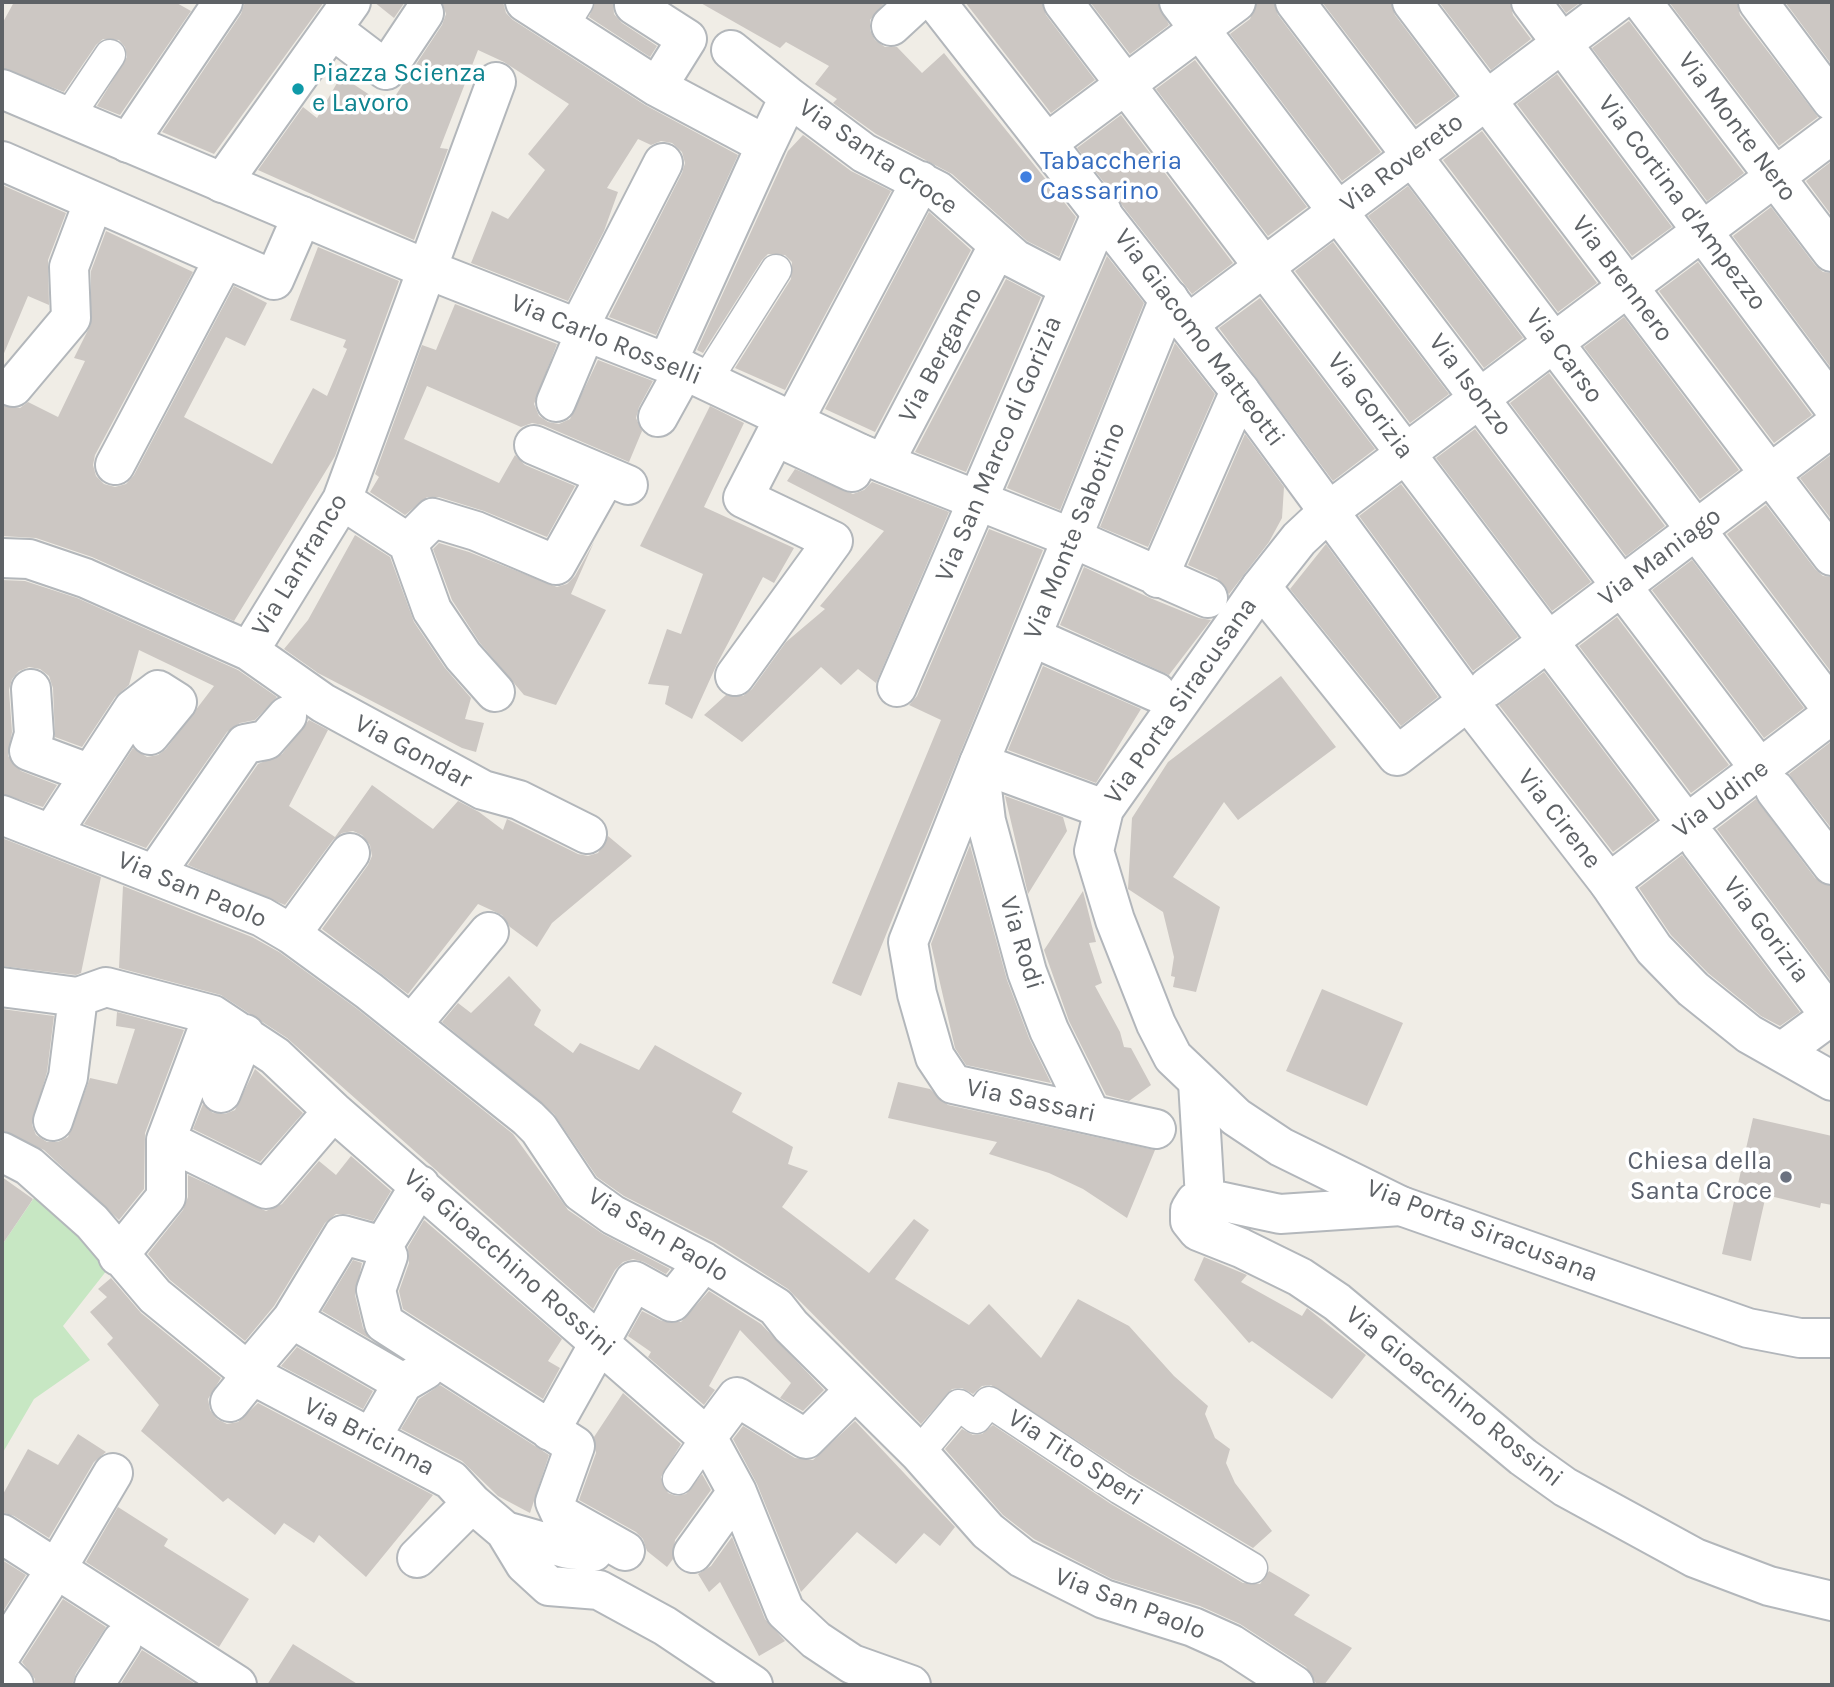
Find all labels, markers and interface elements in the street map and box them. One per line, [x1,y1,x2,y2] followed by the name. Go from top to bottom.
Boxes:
[1671,46,1803,208] street label: Via Monte Nero
[312,58,486,119] place label: Piazza Scienza e Lavoro
[290,81,306,97] marker: Piazza Scienza e Lavoro
[1591,89,1773,317] street label: Via Cortina d'Ampezzo
[793,92,963,222] street label: Via Santa Croce
[1334,107,1470,219] street label: Via Rovereto
[1040,146,1182,208] place label: Tabaccheria Cassarino
[1018,169,1034,185] marker: Tabaccheria Cassarino
[1564,210,1680,348] street label: Via Brennero
[1107,223,1291,453] street label: Via Giacomo Matteotti
[892,282,990,428] street label: Via Bergamo
[506,287,706,393] street label: Via Carlo Rosselli
[1518,303,1610,409] street label: Via Carso
[929,311,1069,587] street label: Via San Marco di Gorizia
[1421,328,1519,442] street label: Via Isonzo
[1320,347,1420,465] street label: Via Gorizia
[1017,418,1133,644] street label: Via Monte Sabotino
[245,488,355,642] street label: Via Lanfranco
[1592,501,1728,613] street label: Via Maniago
[1098,592,1264,810] street label: Via Porta Siracusana
[349,708,477,796] street label: Via Gondar
[1667,753,1775,845] street label: Via Udine
[1510,763,1608,875] street label: Via Cirene
[113,845,271,935] street label: Via San Paolo
[1716,871,1816,989] street label: Via Gorizia
[992,892,1050,994] street label: Via Rodi
[963,1072,1099,1130] street label: Via Sassari
[1627,1146,1772,1208] place label: Chiesa della Santa Croce
[397,1162,621,1364] street label: Via Gioacchino Rossini
[1778,1169,1794,1185] marker: Chiesa della Santa Croce
[1362,1172,1602,1290] street label: Via Porta Siracusana
[582,1181,734,1289] street label: Via San Paolo
[1339,1300,1569,1494] street label: Via Gioacchino Rossini
[298,1391,440,1483] street label: Via Bricinna
[1001,1403,1149,1513] street label: Via Tito Speri
[1050,1561,1210,1647] street label: Via San Paolo

